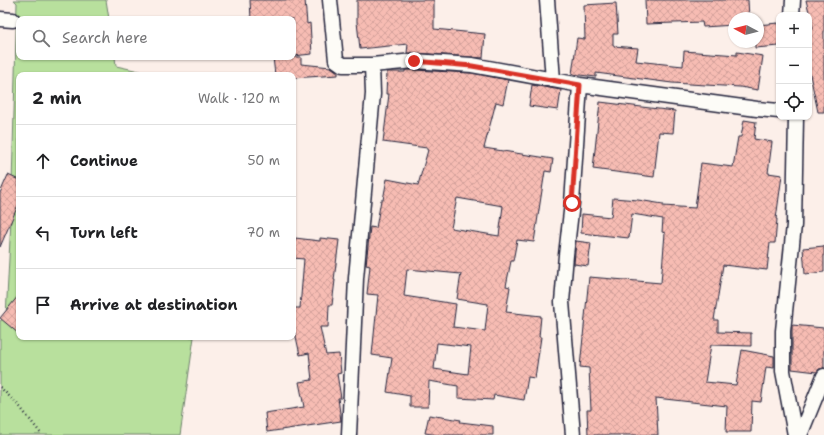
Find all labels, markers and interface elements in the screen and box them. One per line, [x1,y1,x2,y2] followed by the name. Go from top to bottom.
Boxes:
[728,12,764,48] north arrow
[776,12,812,120] map controls
[776,12,812,48] button: +
[16,16,296,60] search box
[30,27,52,49] icon: search
[62,28,148,48] text: Search here
[776,48,812,84] button: −
[405,52,423,70] route end
[776,84,812,120] button: locate
[32,87,82,109] text: 2 min
[198,90,280,107] text: Walk · 120 m
[32,150,54,172] icon: ahead
[70,151,138,171] text: Continue
[247,152,280,169] text: 50 m
[563,194,581,212] route start
[32,222,54,244] icon: left
[70,223,138,243] text: Turn left
[246,224,280,241] text: 70 m
[32,294,54,316] icon: arrive
[70,295,238,315] text: Arrive at destination

